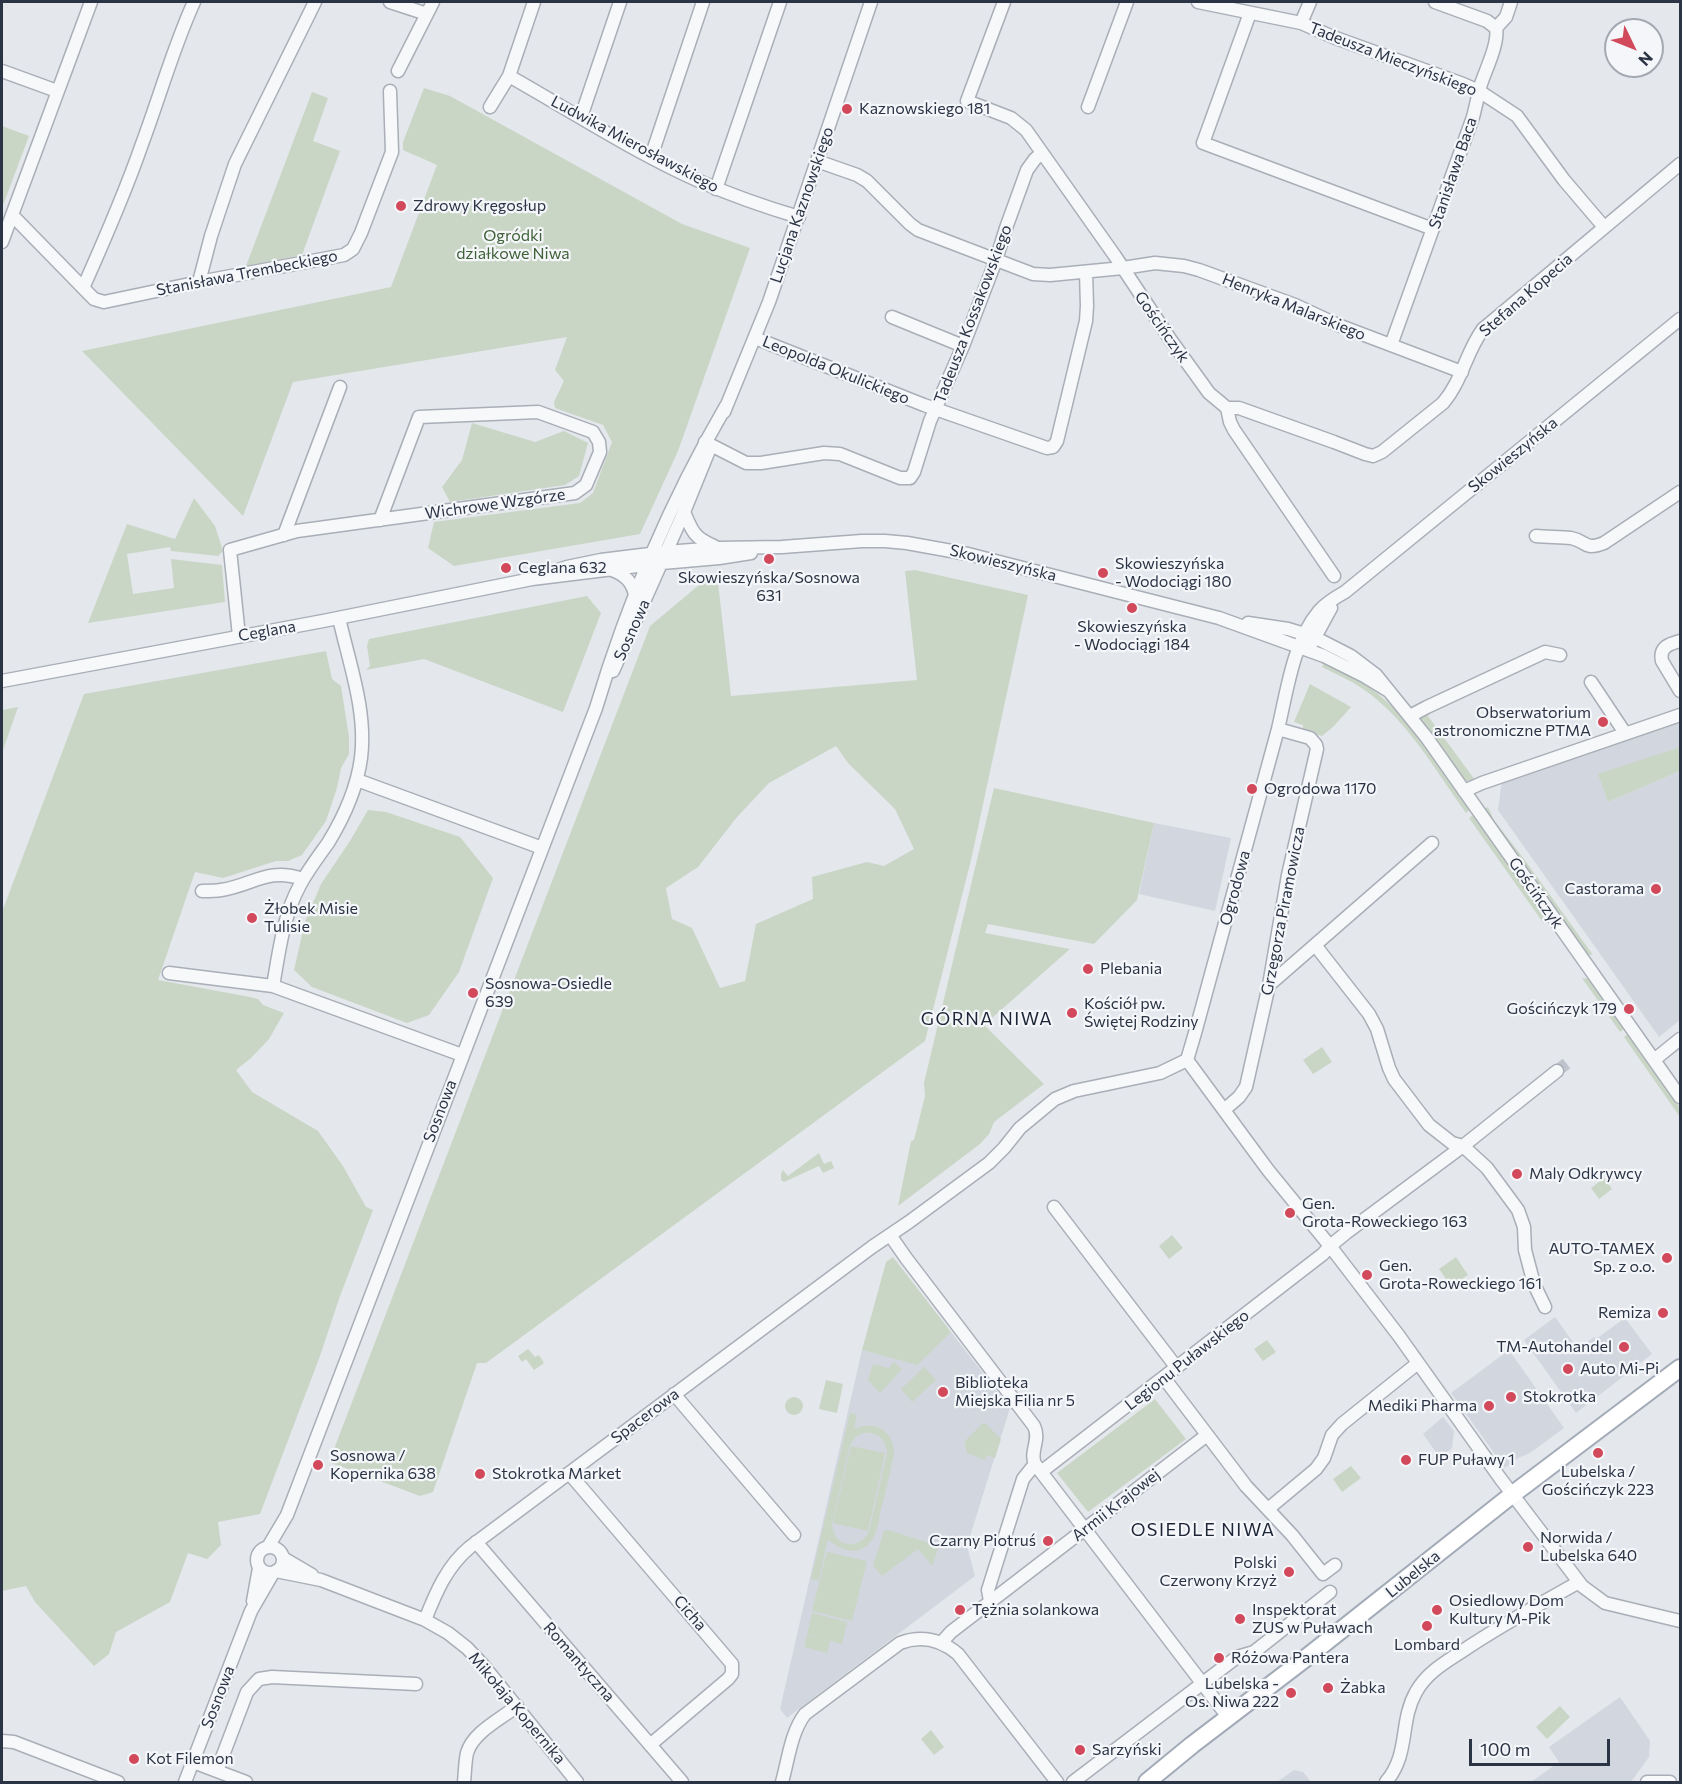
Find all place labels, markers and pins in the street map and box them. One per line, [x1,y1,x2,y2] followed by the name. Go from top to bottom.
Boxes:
[859,99,990,119] place label: Kaznowskiego 181
[840,102,854,116] marker: Kaznowskiego 181
[413,196,546,216] place label: Zdrowy Kręgosłup
[394,199,408,213] marker: Zdrowy Kręgosłup
[762,552,776,566] marker: Skowieszyńska/Sosnowa 631
[1115,554,1232,592] place label: Skowieszyńska - Wodociągi 180
[518,558,607,578] place label: Ceglana 632
[499,561,513,575] marker: Ceglana 632
[1096,566,1110,580] marker: Skowieszyńska - Wodociągi 180
[678,568,860,606] place label: Skowieszyńska/Sosnowa 631
[1125,601,1139,615] marker: Skowieszyńska - Wodociągi 184
[1074,617,1190,655] place label: Skowieszyńska - Wodociągi 184
[1434,703,1591,741] place label: Obserwatorium astronomiczne PTMA
[1596,715,1610,729] marker: Obserwatorium astronomiczne PTMA
[1264,779,1377,799] place label: Ogrodowa 1170
[1245,782,1259,796] marker: Ogrodowa 1170
[1565,879,1644,899] place label: Castorama
[1649,882,1663,896] marker: Castorama
[264,899,358,937] place label: Żłobek Misie Tulisie
[245,911,259,925] marker: Żłobek Misie Tulisie
[1100,959,1162,979] place label: Plebania
[1081,962,1095,976] marker: Plebania
[485,974,612,1012] place label: Sosnowa-Osiedle 639
[466,986,480,1000] marker: Sosnowa-Osiedle 639
[1084,994,1199,1032] place label: Kościół pw. Świętej Rodziny
[1507,999,1617,1019] place label: Gościńczyk 179
[1622,1002,1636,1016] marker: Gościńczyk 179
[1065,1006,1079,1020] marker: Kościół pw. Świętej Rodziny
[1529,1164,1642,1184] place label: Maly Odkrywcy
[1510,1167,1524,1181] marker: Maly Odkrywcy
[1302,1194,1467,1232] place label: Gen. Grota-Roweckiego 163
[1283,1206,1297,1220] marker: Gen. Grota-Roweckiego 163
[1549,1239,1655,1277] place label: AUTO-TAMEX Sp. z o.o.
[1660,1251,1674,1265] marker: AUTO-TAMEX Sp. z o.o.
[1379,1256,1542,1294] place label: Gen. Grota-Roweckiego 161
[1360,1268,1374,1282] marker: Gen. Grota-Roweckiego 161
[1598,1303,1651,1323] place label: Remiza
[1656,1306,1670,1320] marker: Remiza
[1496,1337,1612,1357] place label: TM-Autohandel
[1617,1340,1631,1354] marker: TM-Autohandel
[1580,1359,1659,1379] place label: Auto Mi-Pi
[1561,1362,1575,1376] marker: Auto Mi-Pi
[955,1373,1075,1411] place label: Biblioteka Miejska Filia nr 5
[936,1385,950,1399] marker: Biblioteka Miejska Filia nr 5
[1523,1387,1596,1407] place label: Stokrotka
[1504,1390,1518,1404] marker: Stokrotka
[1368,1396,1477,1416] place label: Mediki Pharma
[1482,1399,1496,1413] marker: Mediki Pharma
[330,1446,436,1484] place label: Sosnowa / Kopernika 638
[1591,1446,1605,1460] marker: Lubelska / Gościńczyk 223
[1418,1450,1515,1470] place label: FUP Puławy 1
[1399,1453,1413,1467] marker: FUP Puławy 1
[311,1458,325,1472] marker: Sosnowa / Kopernika 638
[1542,1462,1654,1500] place label: Lubelska / Gościńczyk 223
[492,1464,621,1484] place label: Stokrotka Market
[473,1467,487,1481] marker: Stokrotka Market
[1540,1528,1637,1566] place label: Norwida / Lubelska 640
[929,1531,1036,1551] place label: Czarny Piotruś
[1041,1534,1055,1548] marker: Czarny Piotruś
[1521,1540,1535,1554] marker: Norwida / Lubelska 640
[1160,1553,1277,1591] place label: Polski Czerwony Krzyż
[1282,1565,1296,1579] marker: Polski Czerwony Krzyż
[1449,1591,1564,1629] place label: Osiedlowy Dom Kultury M-Pik
[972,1600,1099,1620] place label: Tężnia solankowa
[1252,1600,1373,1638] place label: Inspektorat ZUS w Puławach
[953,1603,967,1617] marker: Tężnia solankowa
[1430,1603,1444,1617] marker: Osiedlowy Dom Kultury M-Pik
[1233,1612,1247,1626] marker: Inspektorat ZUS w Puławach
[1420,1619,1434,1633] marker: Lombard
[1394,1635,1460,1655] place label: Lombard
[1231,1648,1349,1668] place label: Różowa Pantera
[1212,1651,1226,1665] marker: Różowa Pantera
[1185,1674,1279,1712] place label: Lubelska - Os. Niwa 222
[1340,1678,1386,1698] place label: Żabka
[1321,1681,1335,1695] marker: Żabka
[1284,1686,1298,1700] marker: Lubelska - Os. Niwa 222
[1092,1740,1162,1760] place label: Sarzyński
[1073,1743,1087,1757] marker: Sarzyński
[146,1749,234,1769] place label: Kot Filemon
[127,1752,141,1766] marker: Kot Filemon

